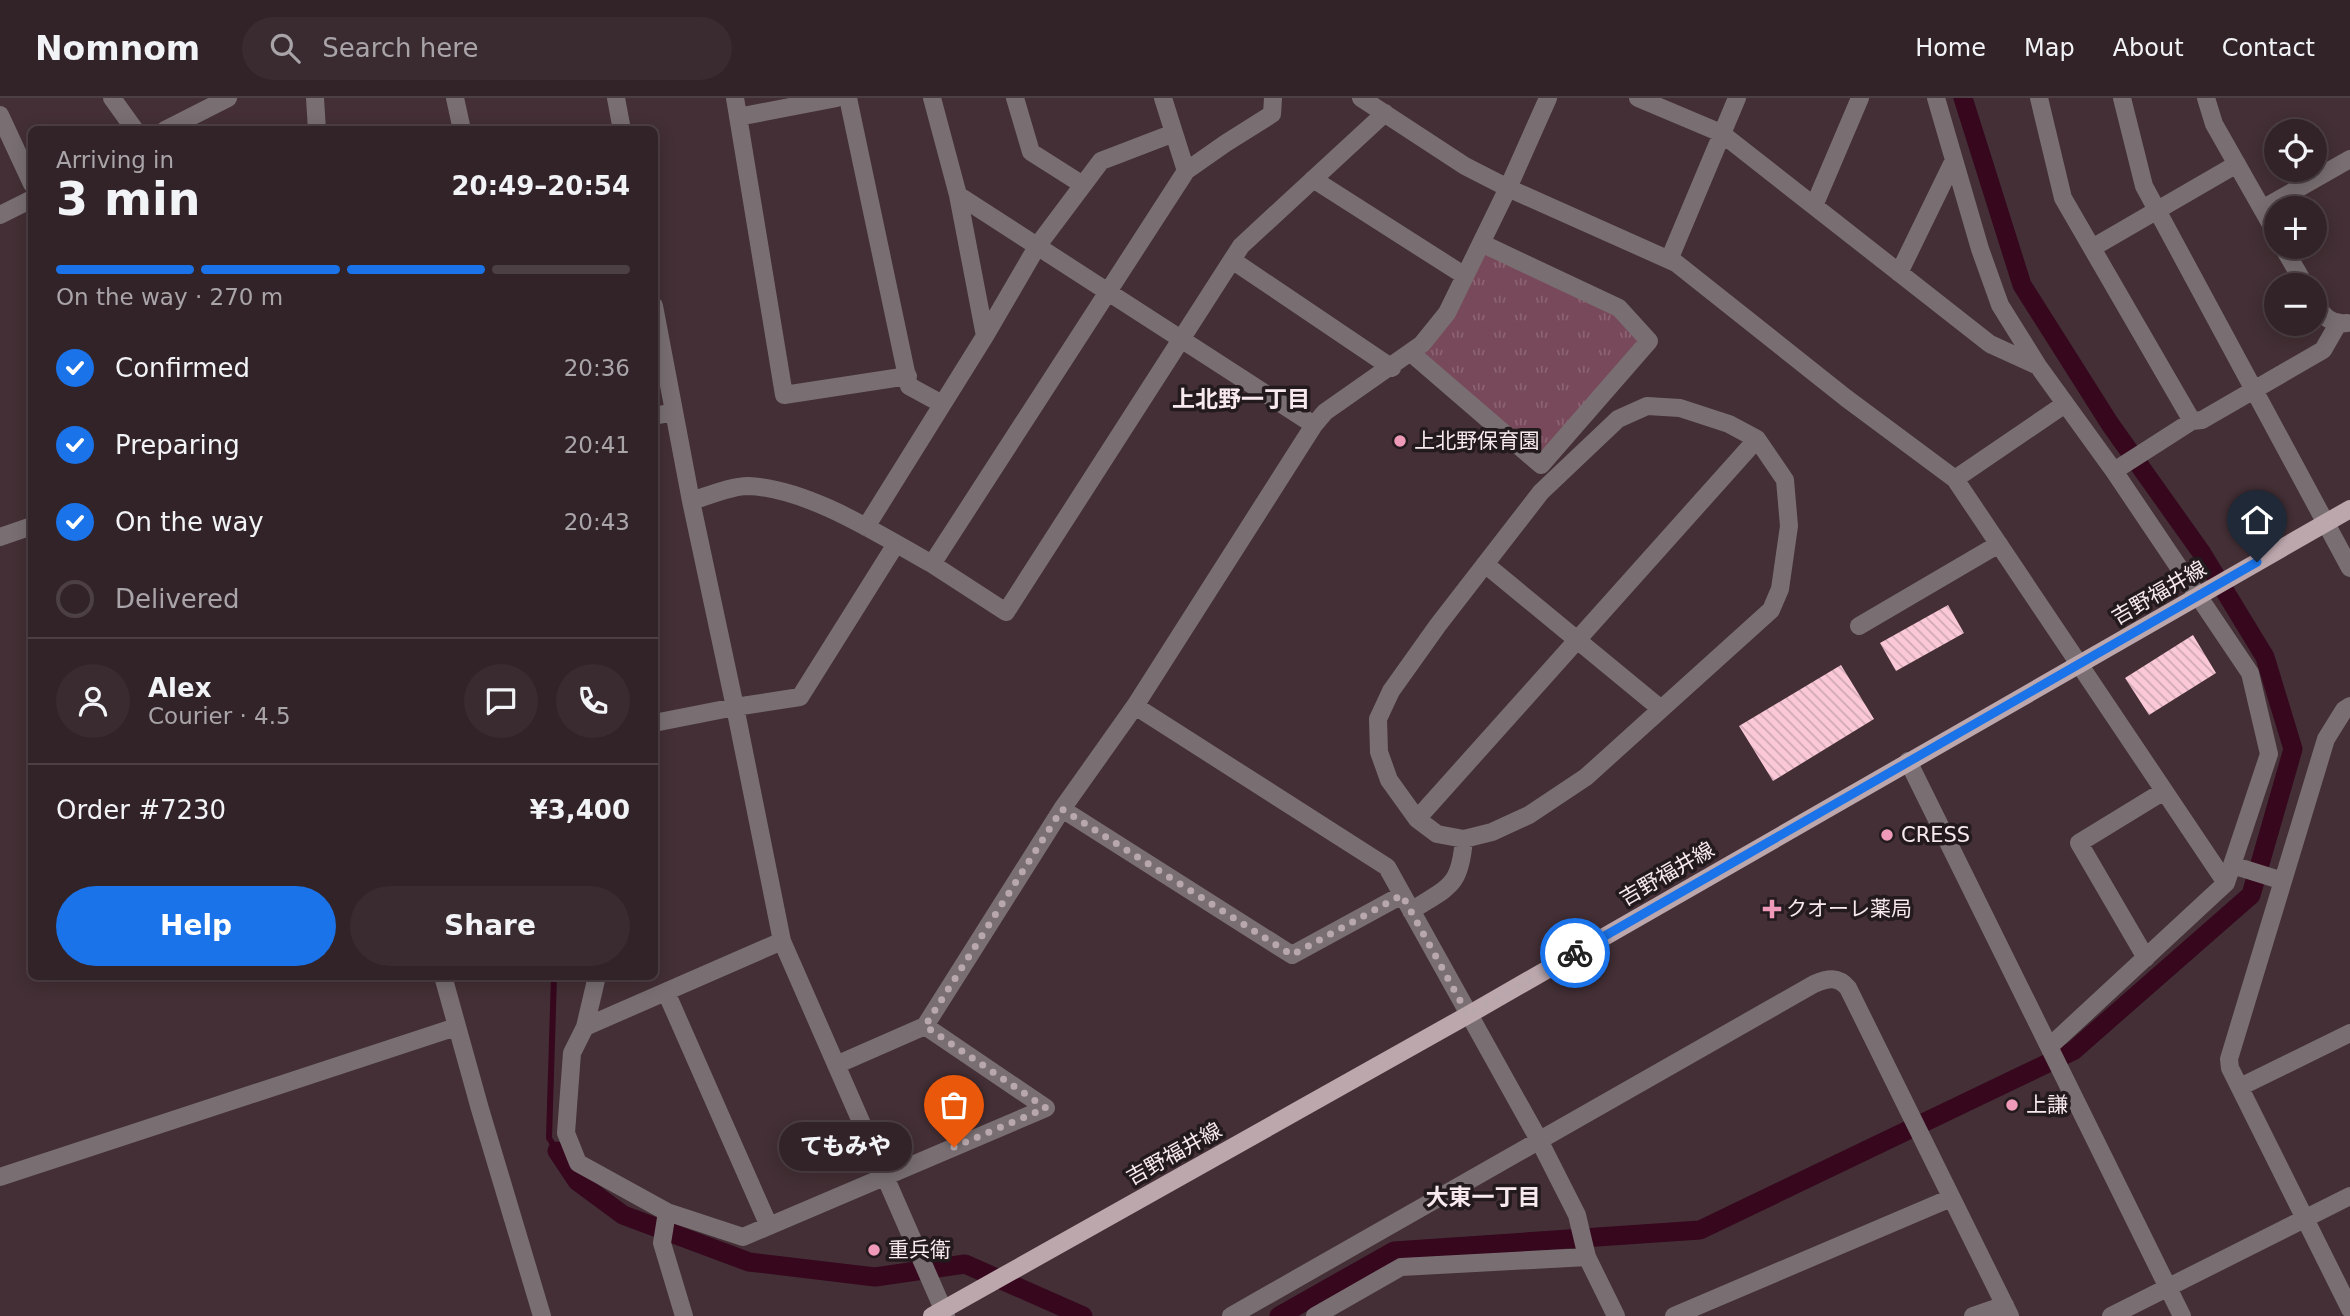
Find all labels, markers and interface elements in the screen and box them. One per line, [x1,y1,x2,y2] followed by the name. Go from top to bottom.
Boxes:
[242,17,732,80] search box
[35,29,200,68] text: Nomnom
[266,29,304,67] icon: search
[322,33,478,63] text: Search here
[1915,34,1986,62] text: Home
[2024,34,2075,62] text: Map
[2113,34,2184,62] text: About
[2222,34,2315,62] text: Contact
[2264,119,2327,336] map controls
[2264,119,2327,182] button: locate
[56,147,174,173] text: Arriving in
[451,171,630,201] text: 20:49–20:54
[56,172,200,226] text: 3 min
[2264,196,2327,259] button: +
[2264,273,2327,336] button: −
[56,284,283,310] text: On the way · 270 m
[56,349,94,387] icon: check
[115,353,250,383] text: Confirmed
[564,355,630,381] text: 20:36
[1172,386,1310,412] district label: 上北野一丁目
[56,426,94,464] icon: check
[1414,429,1540,453] place label: 上北野保育園
[115,430,240,460] text: Preparing
[564,432,630,458] text: 20:41
[1392,433,1408,449] marker: 上北野保育園
[2227,490,2287,562] pin
[2238,501,2276,539] icon: home
[56,503,94,541] icon: check
[115,507,264,537] text: On the way
[564,509,630,535] text: 20:43
[2108,556,2210,630] street label: 吉野福井線
[115,584,239,614] text: Delivered
[56,664,130,738] button: person
[464,664,538,738] button: chat
[556,664,630,738] button: phone
[148,673,211,703] text: Alex
[148,703,291,729] text: Courier · 4.5
[56,795,226,825] text: Order #7230
[530,795,630,825] text: ¥3,400
[1901,823,1970,847] place label: CRESS
[1879,827,1895,843] marker: CRESS
[1616,837,1718,911] street label: 吉野福井線
[56,886,336,966] button: Help
[350,886,630,966] button: Share
[1786,897,1912,921] place label: クオーレ薬局
[1764,901,1780,917] marker: クオーレ薬局
[1540,918,1610,988] courier
[1556,934,1594,972] icon: bike
[924,1075,984,1147] pin
[935,1086,973,1124] icon: bag
[2026,1093,2068,1117] place label: 上謙
[2004,1097,2020,1113] marker: 上謙
[1122,1118,1226,1190] street label: 吉野福井線
[779,1122,912,1172] callout: てもみや
[800,1133,891,1159] text: てもみや
[1426,1184,1541,1210] district label: 大東一丁目
[888,1238,951,1262] place label: 重兵衛
[866,1242,882,1258] marker: 重兵衛

